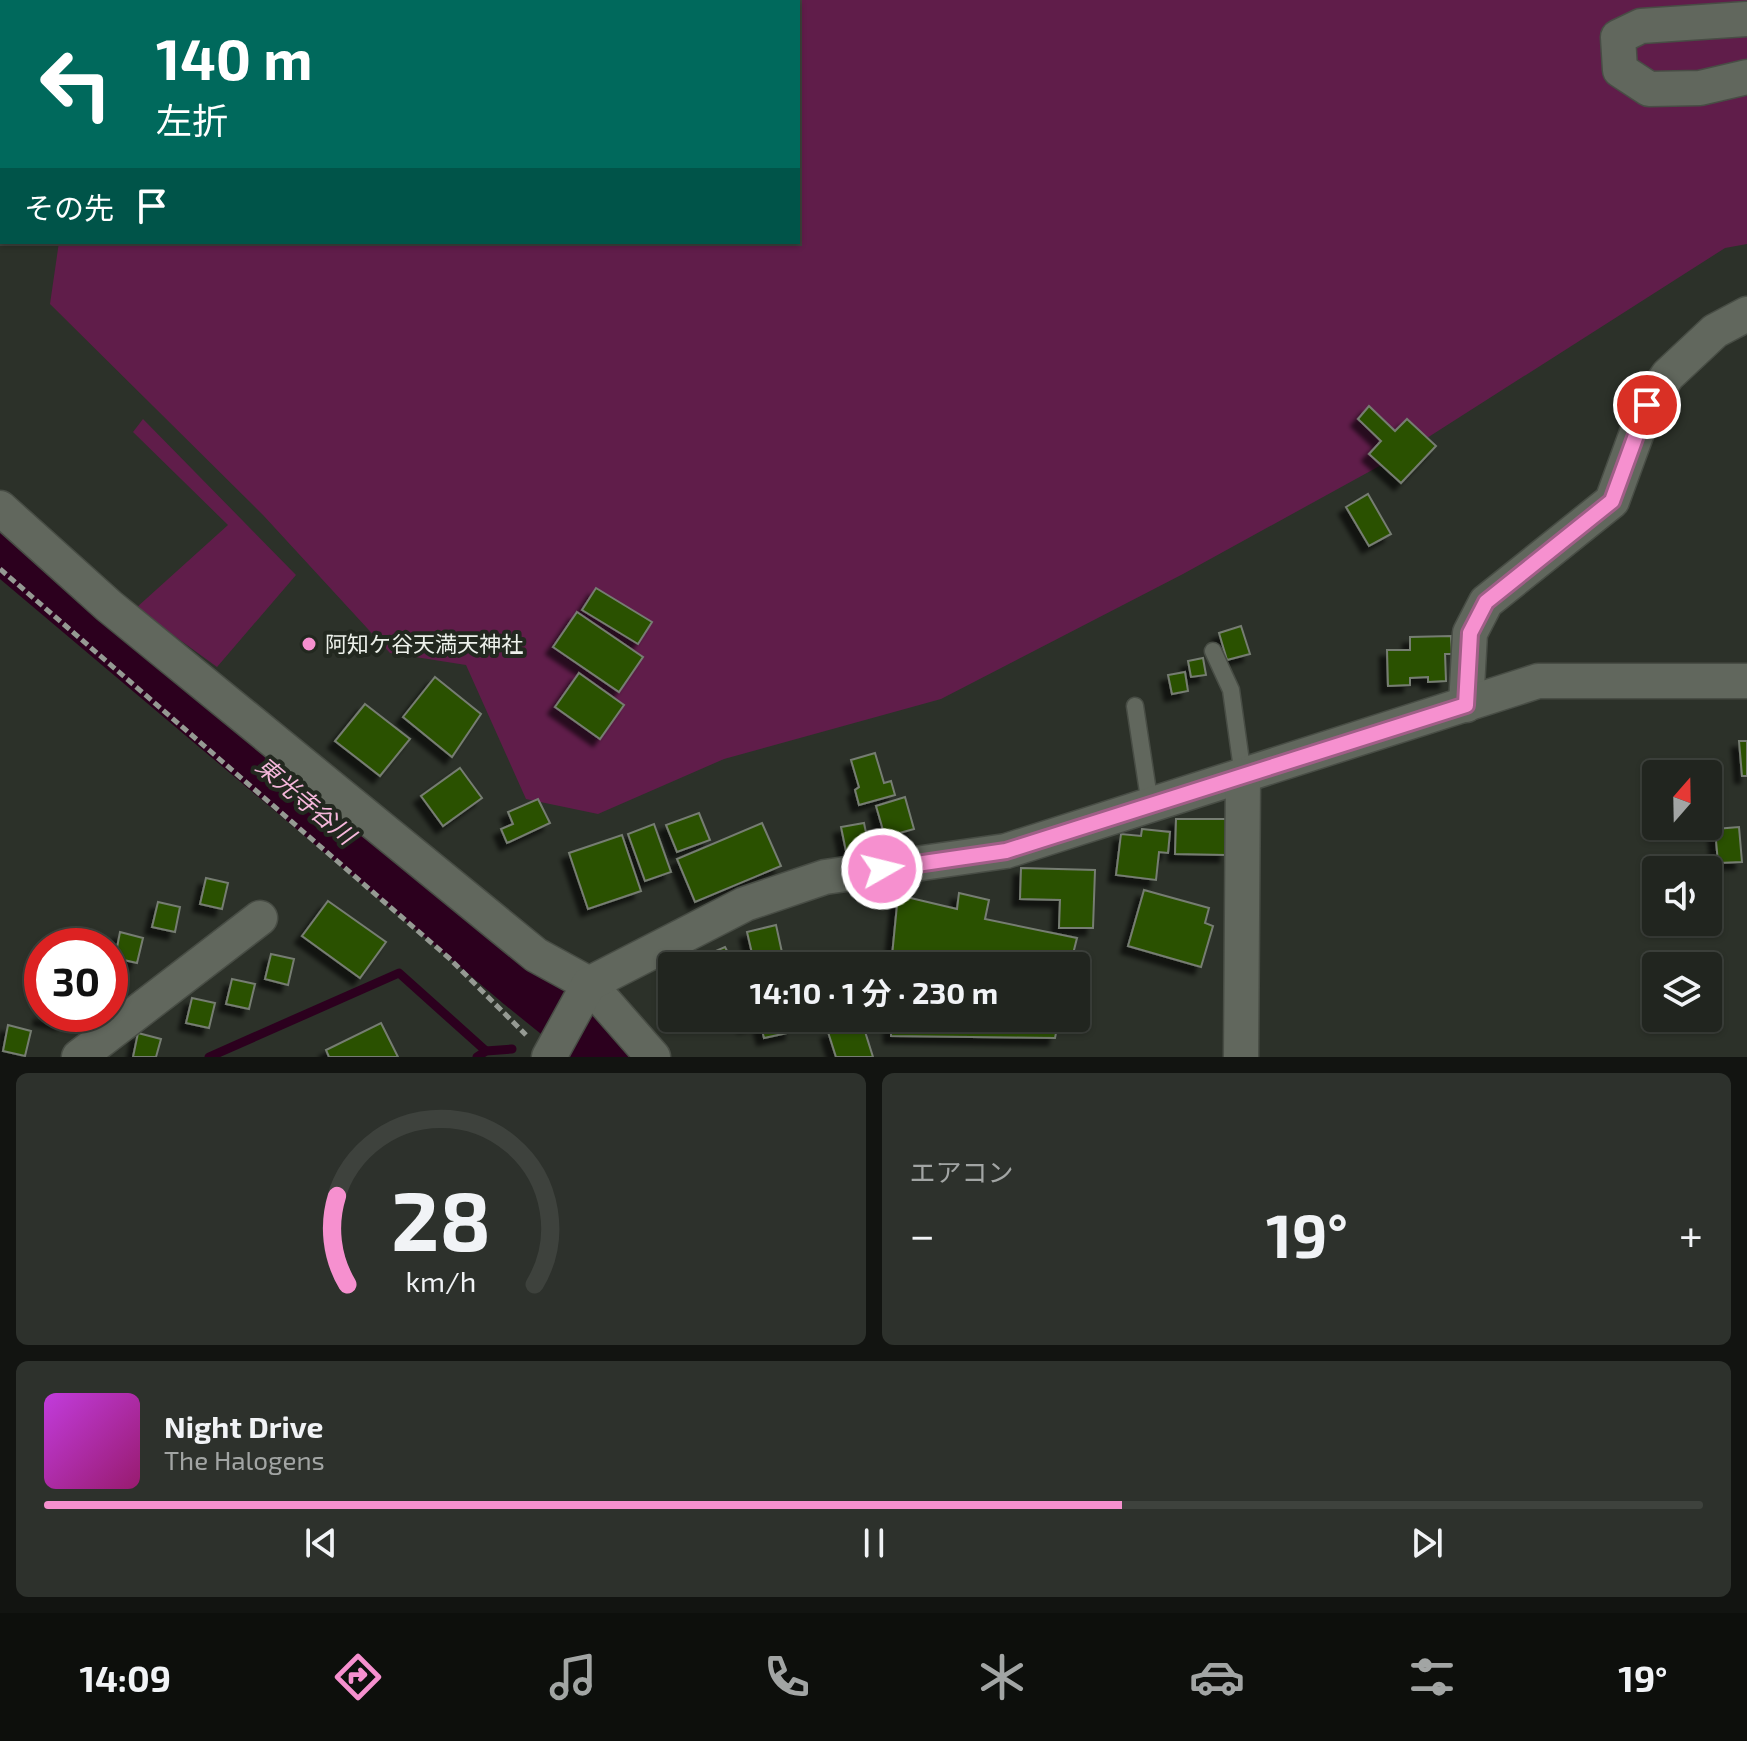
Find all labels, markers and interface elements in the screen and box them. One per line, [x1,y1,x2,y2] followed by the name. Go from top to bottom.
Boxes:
[156,24,313,91] text: 140 m
[24,32,128,136] icon: left
[156,98,228,141] text: 左折
[130,184,174,228] icon: arrive
[24,189,114,225] text: その先
[1613,371,1681,439] pin
[1625,383,1669,427] icon: arrive
[325,630,523,656] place label: 阿知ケ谷天満天神社
[300,635,318,653] marker: 阿知ケ谷天満天神社
[251,750,364,851] water label: 東光寺谷川
[1642,760,1722,840] north arrow
[1642,760,1722,1032] map controls
[840,827,924,911] position arrow
[1642,856,1722,936] button: sound
[24,928,128,1032] speed limit sign: 30
[1642,952,1722,1032] button: layers
[750,974,998,1010] text: 14:10 · 1 分 · 230 m
[910,1156,1014,1187] text: エアコン
[391,1168,491,1268] text: 28
[1266,1198,1348,1270] text: 19°
[910,1207,935,1260] text: −
[1679,1207,1703,1260] text: +
[405,1263,476,1298] text: km/h
[164,1408,323,1444] text: Night Drive
[164,1444,325,1475] text: The Halogens
[299,1521,343,1565] icon: previous
[852,1521,896,1565] icon: pause
[1405,1521,1449,1565] icon: next
[330,1649,386,1705] icon: directions
[545,1649,601,1705] icon: music
[759,1649,815,1705] icon: phone
[974,1649,1030,1705] icon: climate
[1189,1649,1245,1705] icon: car
[1404,1649,1460,1705] icon: filters
[79,1656,171,1699] text: 14:09
[1618,1656,1668,1699] text: 19°

